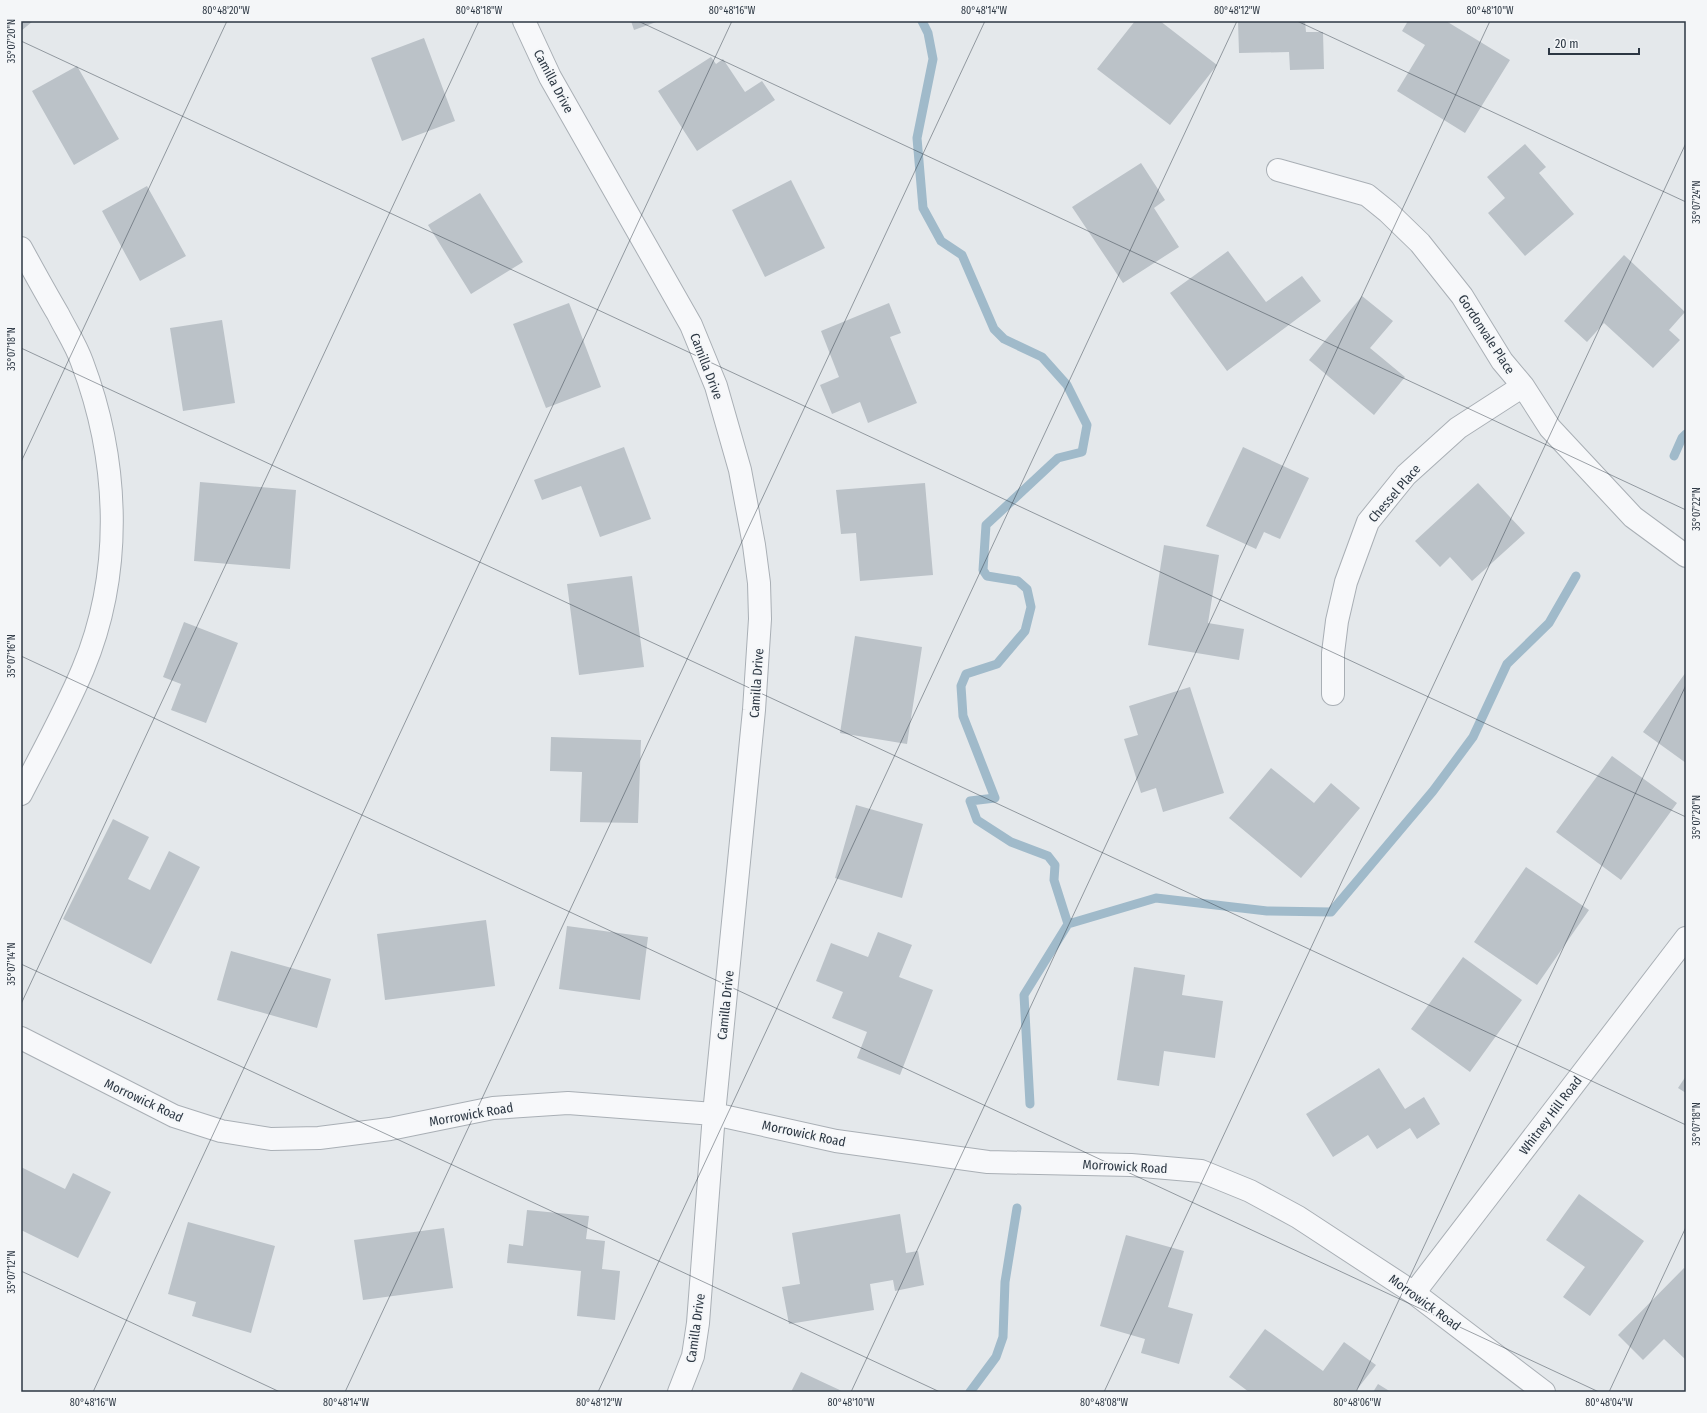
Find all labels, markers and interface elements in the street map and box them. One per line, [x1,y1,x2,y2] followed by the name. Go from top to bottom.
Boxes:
[202,5,250,17] text: 80°48'20"W
[456,5,503,17] text: 80°48'18"W
[709,5,756,17] text: 80°48'16"W
[961,5,1008,17] text: 80°48'14"W
[1214,5,1261,17] text: 80°48'12"W
[1467,5,1514,17] text: 80°48'10"W
[6,19,18,63] text: 35°07'20"N
[1549,30,1639,56] scale bar
[1555,37,1579,51] text: 20 m
[531,47,577,116] street label: Camilla Drive
[1691,180,1703,224] text: 35°07'24"N
[1455,292,1518,377] street label: Gordonvale Place
[6,327,18,371] text: 35°07'18"N
[687,331,726,401] street label: Camilla Drive
[1365,461,1424,525] street label: Chessel Place
[1691,487,1703,531] text: 35°07'22"N
[6,634,18,678] text: 35°07'16"N
[747,648,766,718] street label: Camilla Drive
[1691,795,1703,839] text: 35°07'20"N
[6,943,18,985] text: 35°07'14"N
[714,970,737,1041] street label: Camilla Drive
[1516,1073,1585,1157] street label: Whitney Hill Road
[102,1076,185,1125] street label: Morrowick Road
[428,1100,514,1129] street label: Morrowick Road
[1691,1102,1703,1146] text: 35°07'18"N
[761,1117,847,1150] street label: Morrowick Road
[1082,1157,1168,1176] street label: Morrowick Road
[6,1250,18,1294] text: 35°07'12"N
[1386,1271,1464,1333] street label: Morrowick Road
[683,1292,708,1364] street label: Camilla Drive
[70,1397,117,1409] text: 80°48'16"W
[323,1397,370,1409] text: 80°48'14"W
[576,1397,623,1409] text: 80°48'12"W
[828,1397,875,1409] text: 80°48'10"W
[1080,1397,1128,1409] text: 80°48'08"W
[1333,1397,1381,1409] text: 80°48'06"W
[1585,1397,1633,1409] text: 80°48'04"W

